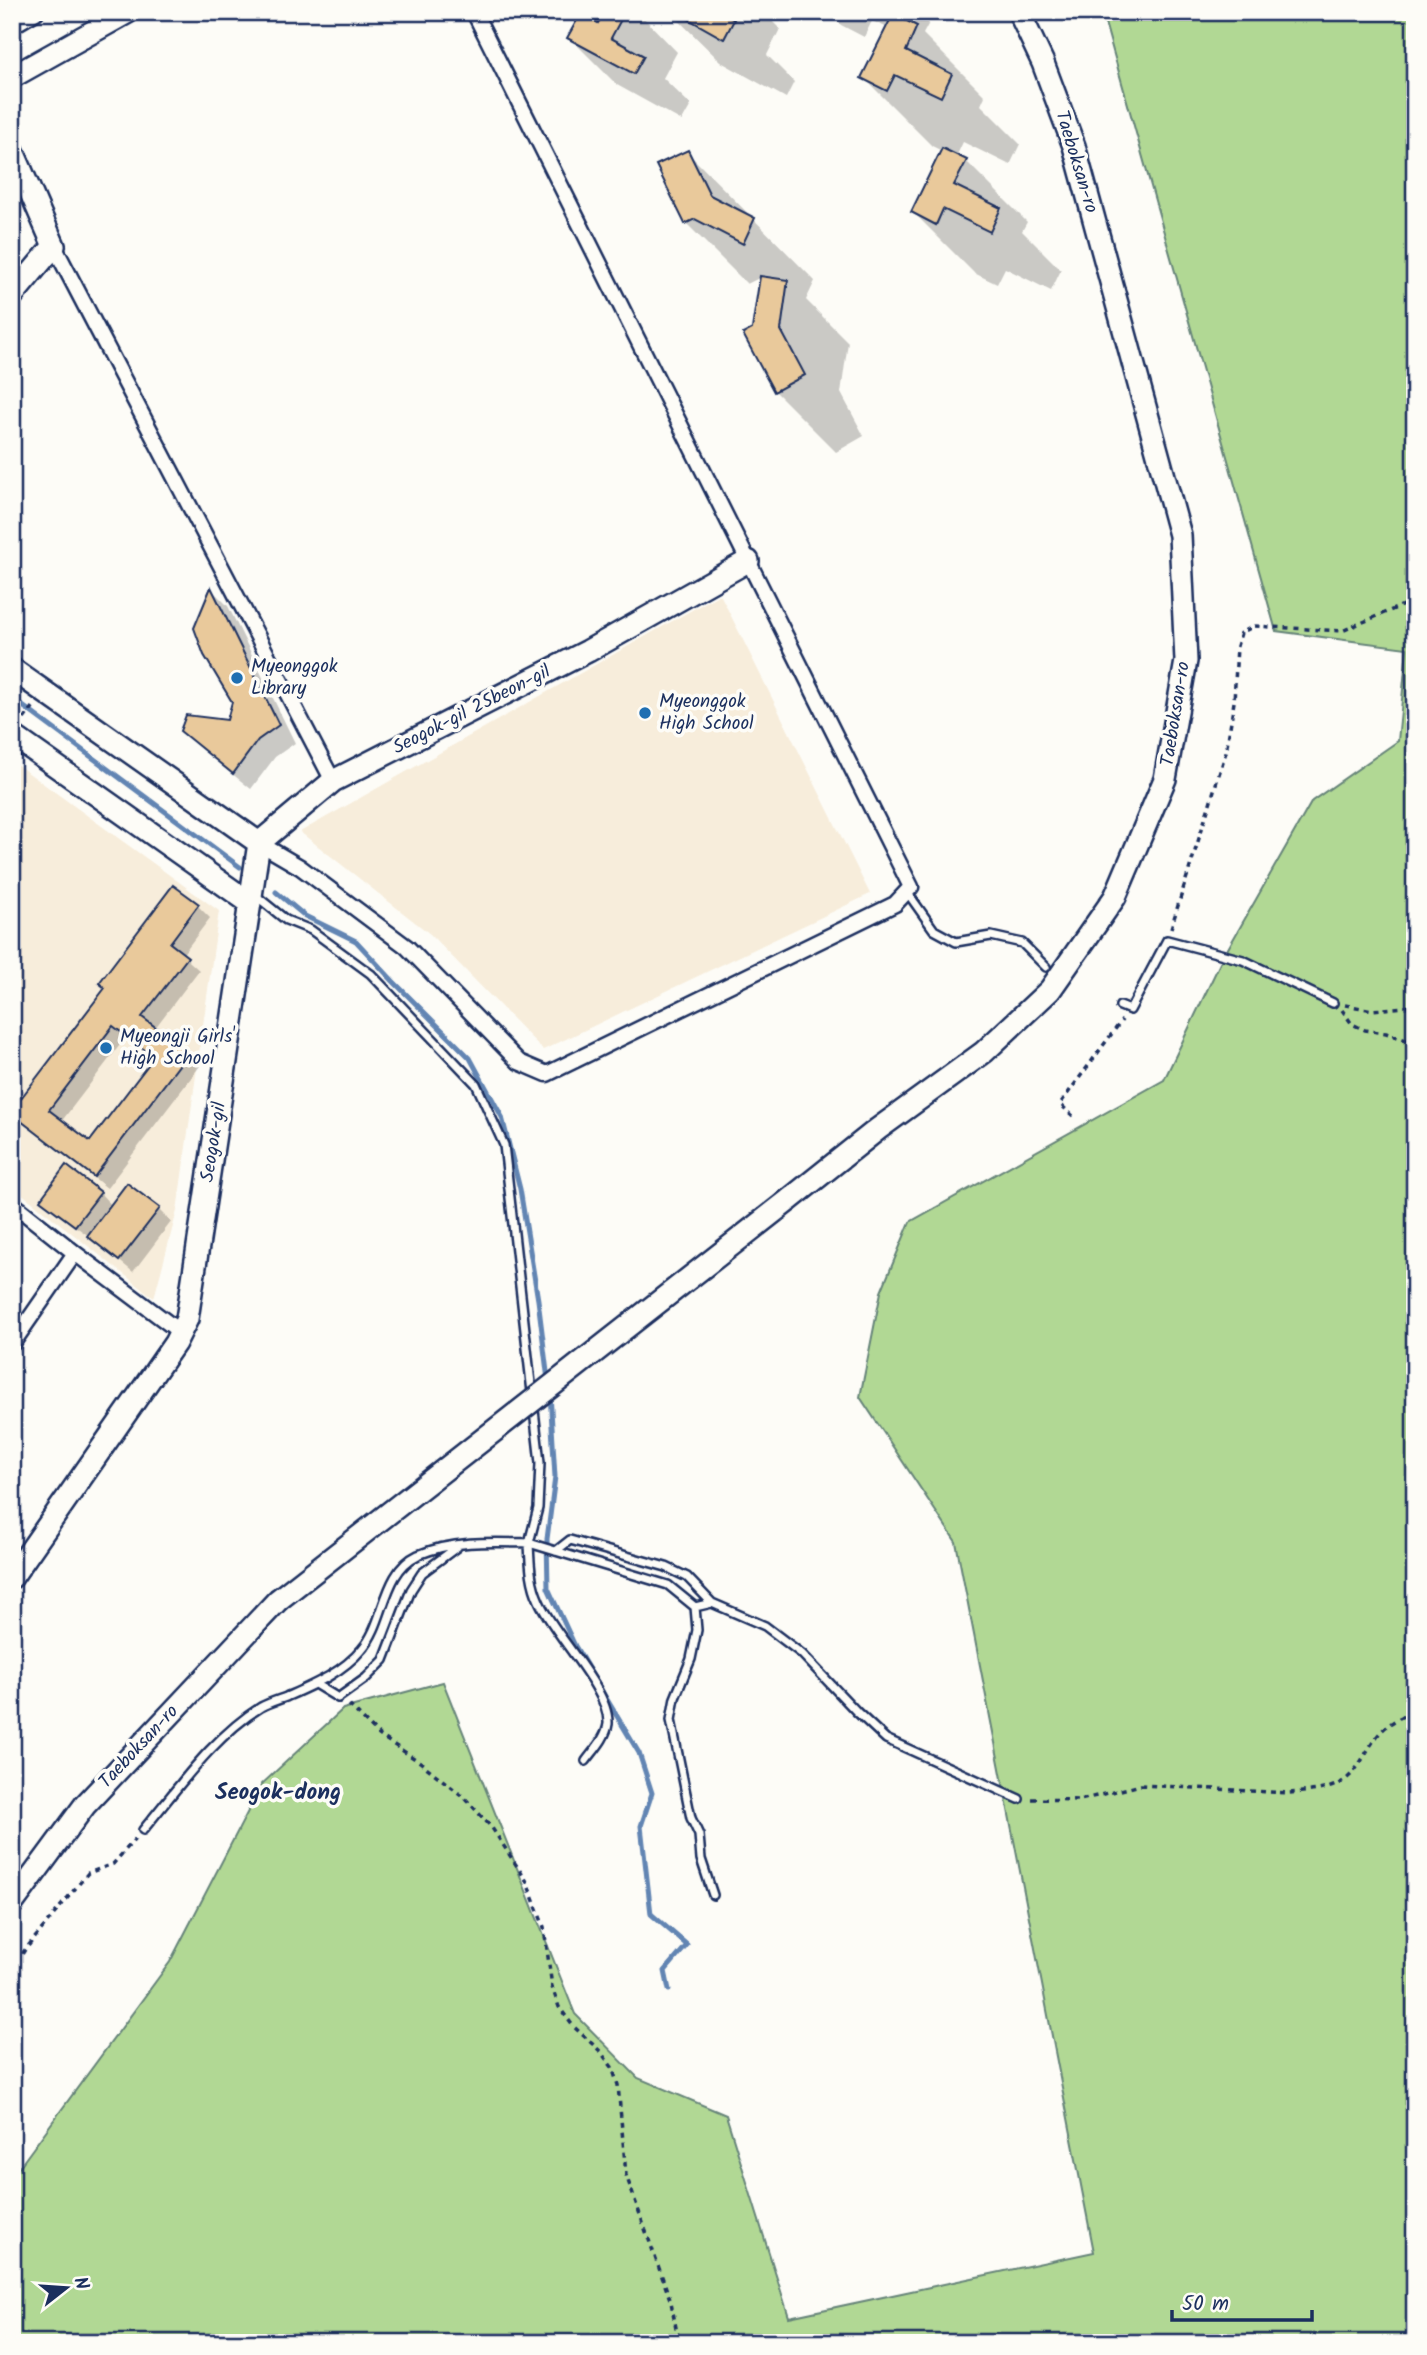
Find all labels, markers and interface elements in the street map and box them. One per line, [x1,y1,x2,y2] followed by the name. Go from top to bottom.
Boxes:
[1046,107,1106,217] street label: Taeboksan-ro
[251,652,338,704] place label: Myeonggok Library
[388,657,557,763] street label: Seogok-gil 25beon-gil
[1153,659,1199,769] street label: Taeboksan-ro
[229,670,245,686] marker: Myeonggok Library
[659,687,754,739] place label: Myeonggok High School
[637,705,653,721] marker: Myeonggok High School
[120,1022,235,1074] place label: Myeongji Girls' High School
[98,1040,114,1056] marker: Myeongji Girls' High School
[193,1099,235,1184] street label: Seogok-gil
[92,1698,186,1796] street label: Taeboksan-ro
[215,1775,341,1811] district label: Seogok-dong
[32,2254,102,2324] north arrow
[64,2273,96,2294] text: N
[1172,2278,1312,2322] scale bar
[1182,2288,1229,2321] text: 50 m

